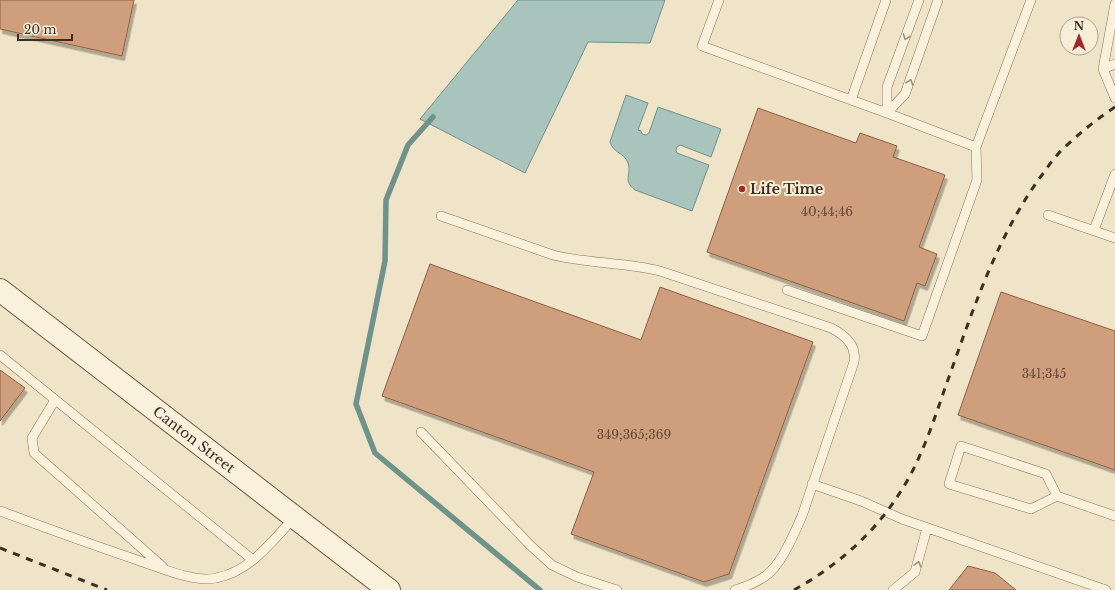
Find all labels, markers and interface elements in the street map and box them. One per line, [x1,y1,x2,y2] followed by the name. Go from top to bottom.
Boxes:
[18,16,72,42] scale bar
[1059,16,1099,56] north arrow
[1074,19,1085,33] text: N
[24,22,56,37] text: 20 m
[902,33,910,40] one-way arrow
[905,78,913,85] one-way arrow
[750,180,823,198] place label: Life Time
[737,184,747,194] marker: Life Time
[801,204,853,219] house number: 40;44;46
[1022,366,1067,381] house number: 341;345
[149,402,239,477] street label: Canton Street
[597,427,671,442] house number: 349;365;369
[913,561,922,568] one-way arrow

